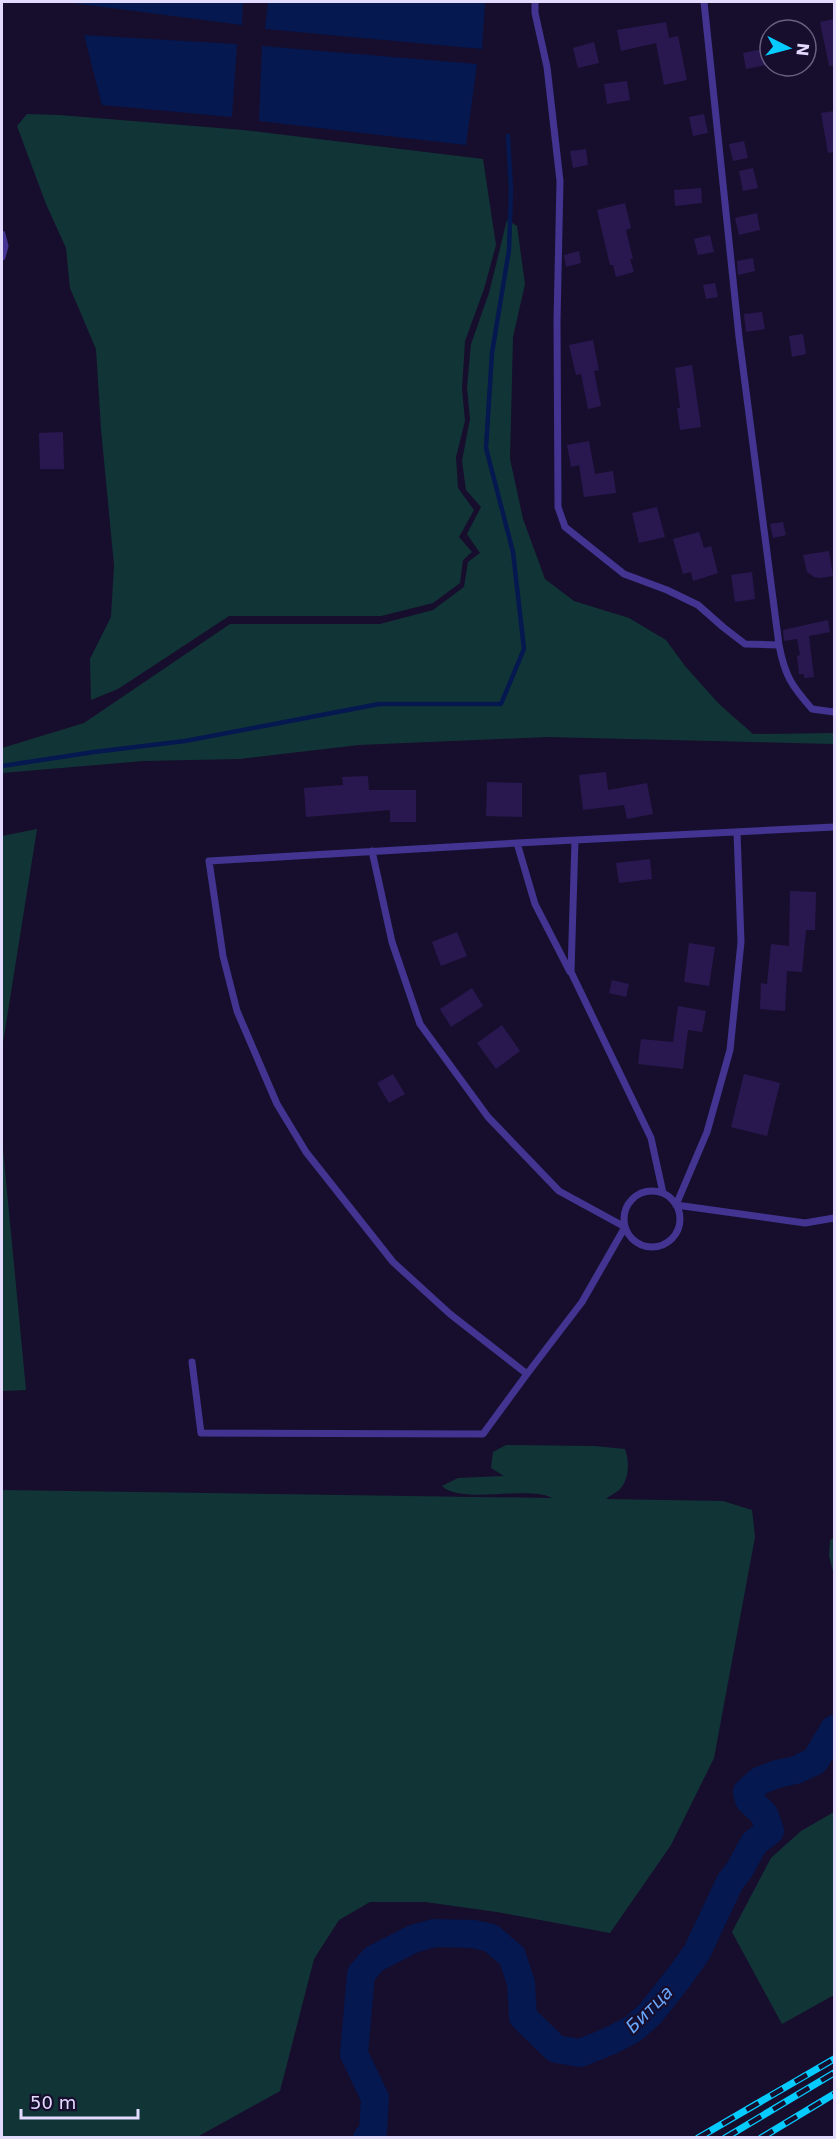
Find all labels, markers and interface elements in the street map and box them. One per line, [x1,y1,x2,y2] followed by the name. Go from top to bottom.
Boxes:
[758,18,818,78] north arrow
[792,42,813,57] text: N
[621,1981,677,2037] water label: Битца
[21,2082,138,2120] scale bar
[30,2092,76,2113] text: 50 m

